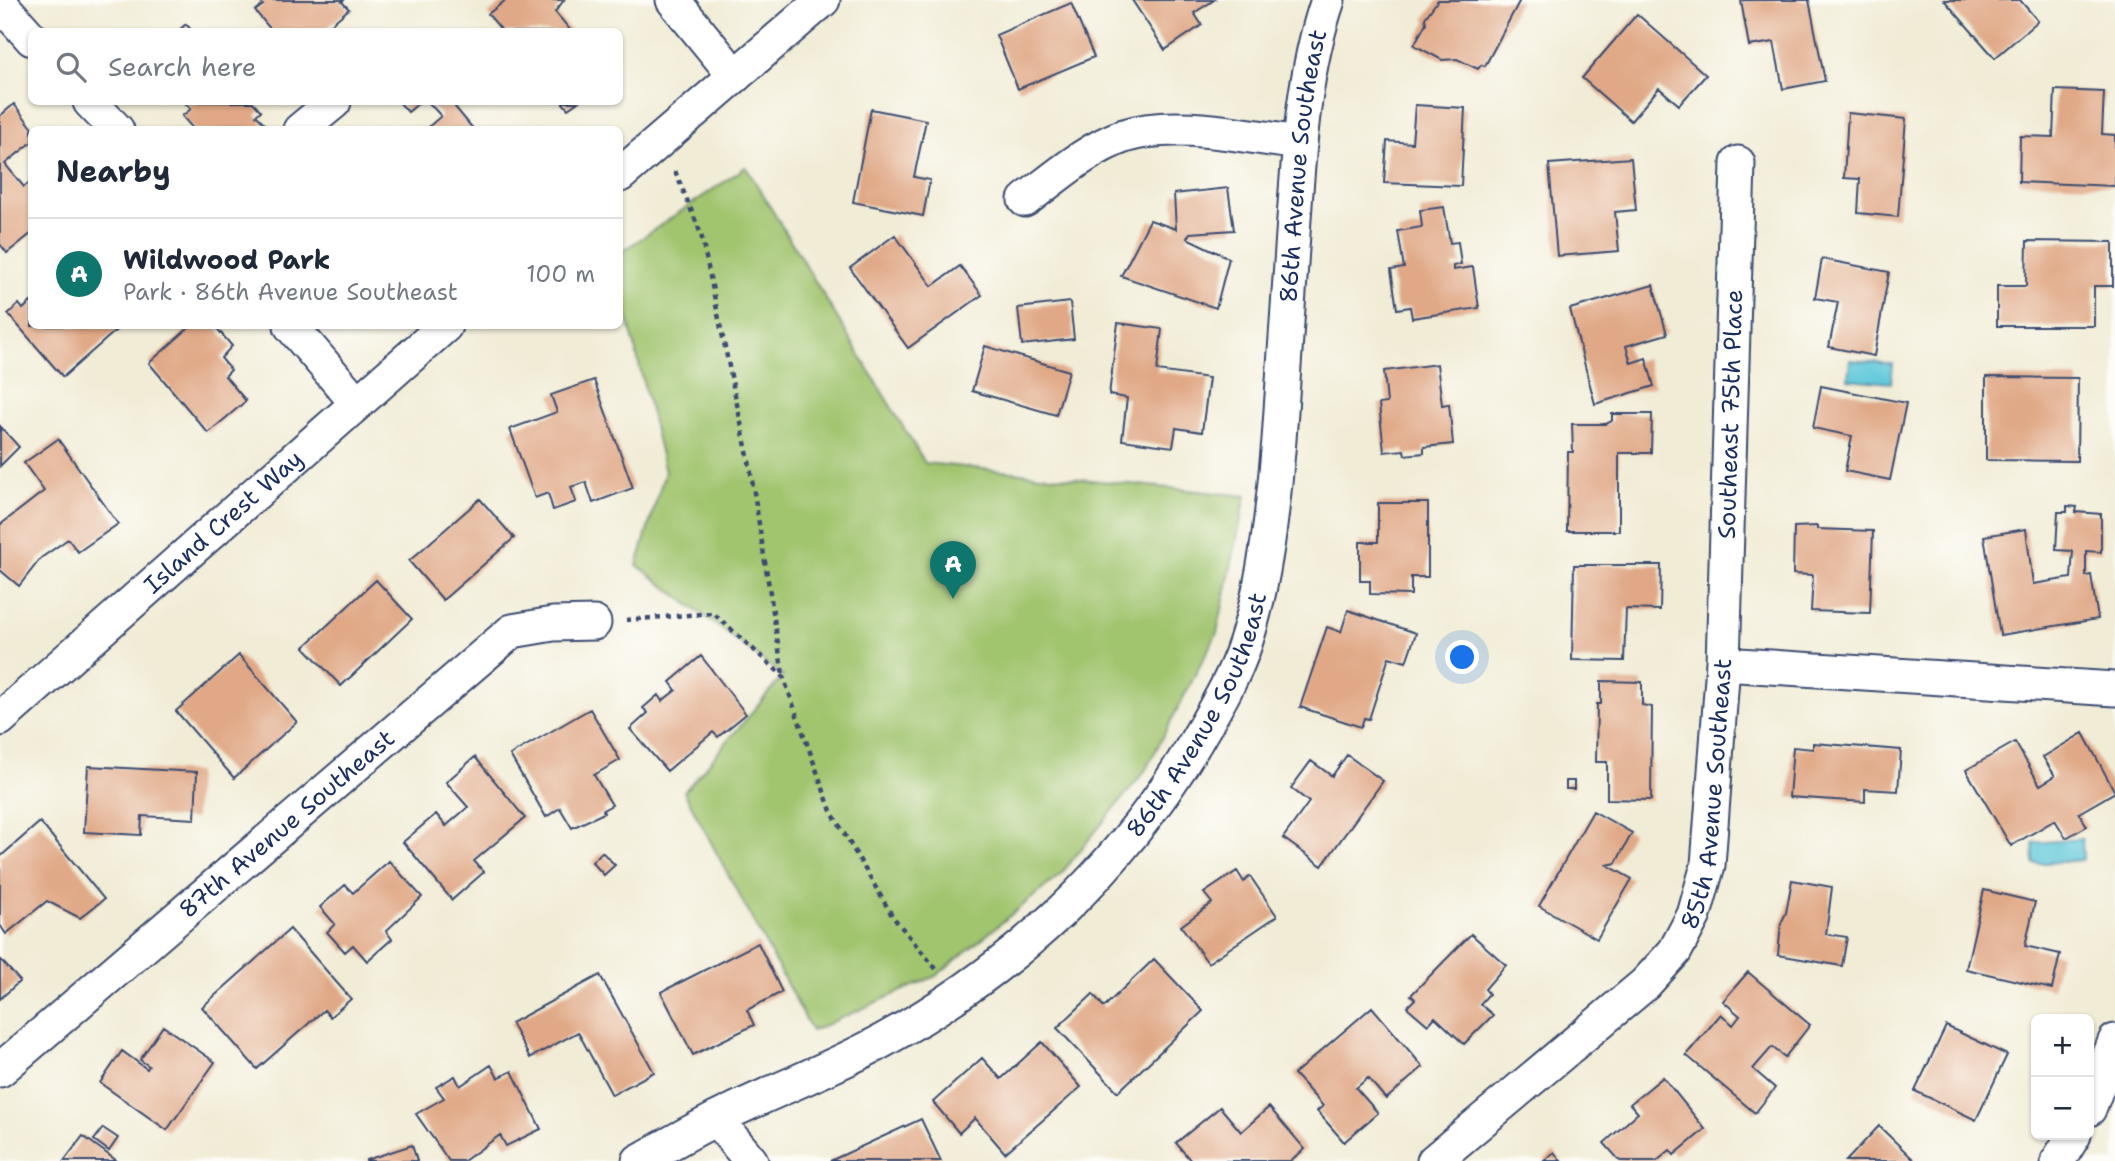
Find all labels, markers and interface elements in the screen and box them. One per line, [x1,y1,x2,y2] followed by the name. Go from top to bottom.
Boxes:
[1272,26,1334,304] street label: 86th Avenue Southeast
[28,28,623,105] search box
[52,48,90,86] icon: search
[108,49,257,84] text: Search here
[56,151,171,192] text: Nearby
[123,242,331,277] text: Wildwood Park
[70,259,88,289] text: A
[526,259,595,289] text: 100 m
[123,277,458,307] text: Park · 86th Avenue Southeast
[1711,289,1750,540] street label: Southeast 75th Place
[137,443,310,601] street label: Island Crest Way
[930,541,976,599] pin: A
[1119,590,1274,844] street label: 86th Avenue Southeast
[1445,640,1479,674] your location
[1673,658,1739,935] street label: 85th Avenue Southeast
[172,723,401,925] street label: 87th Avenue Southeast
[2031,1014,2094,1140] map controls
[2031,1014,2094,1077] button: +
[2031,1077,2094,1140] button: −

